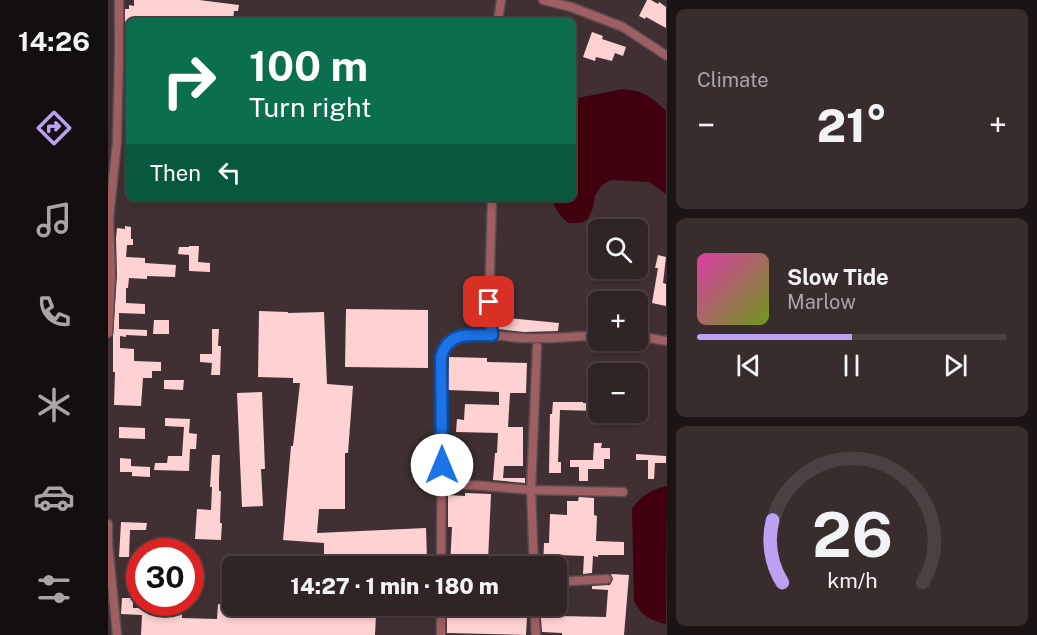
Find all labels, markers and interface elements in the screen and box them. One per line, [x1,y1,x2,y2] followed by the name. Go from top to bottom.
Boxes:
[18,25,90,57] text: 14:26
[249,41,368,90] text: 100 m
[150,42,228,120] icon: right
[697,68,769,92] text: Climate
[249,91,372,123] text: Turn right
[817,99,887,152] text: 21°
[697,106,715,144] text: −
[989,106,1007,144] text: +
[33,107,75,149] icon: directions
[213,156,246,189] icon: left
[150,160,201,186] text: Then
[33,199,75,241] icon: music
[588,219,648,423] map controls
[588,219,648,279] button: search
[787,264,889,290] text: Slow Tide
[463,276,514,327] pin
[472,285,505,318] icon: arrive
[787,290,856,314] text: Marlow
[33,291,75,333] icon: phone
[588,291,648,351] button: +
[732,349,765,382] icon: previous
[835,349,868,382] icon: pause
[939,349,972,382] icon: next
[588,363,648,423] button: −
[33,384,75,426] icon: climate
[410,433,474,497] position arrow
[33,476,75,518] icon: car
[812,498,892,571] text: 26
[126,538,204,616] speed limit sign: 30
[33,568,75,610] icon: filters
[827,569,877,594] text: km/h
[290,573,499,599] text: 14:27 · 1 min · 180 m

